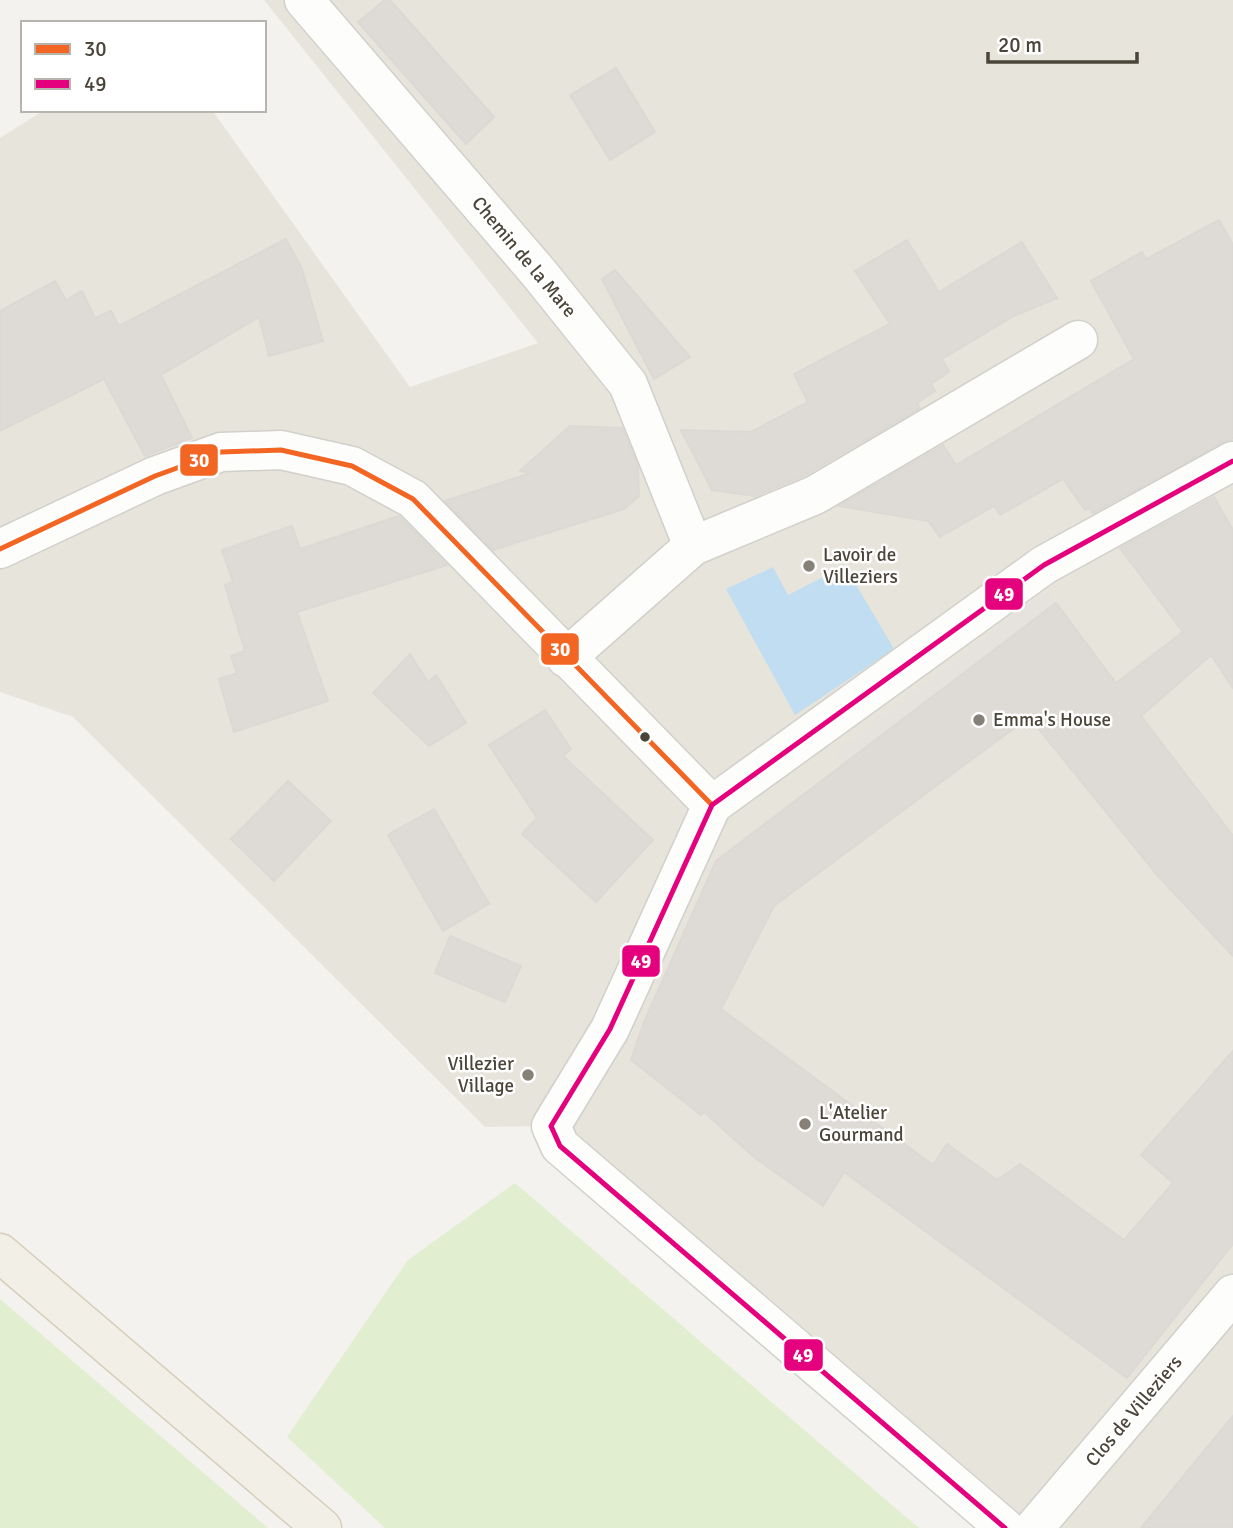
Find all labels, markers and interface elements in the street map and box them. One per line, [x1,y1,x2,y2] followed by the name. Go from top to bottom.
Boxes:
[21,21,266,112] legend
[988,21,1137,65] scale bar
[998,32,1042,58] text: 20 m
[84,36,107,62] text: 30
[84,71,107,97] text: 49
[466,192,582,322] street label: Chemin de la Mare
[179,443,219,477] line badge: 30
[189,449,209,473] text: 30
[823,543,898,589] place label: Lavoir de Villeziers
[801,558,817,574] marker: Lavoir de Villeziers
[984,577,1024,611] line badge: 49
[994,583,1014,607] text: 49
[540,632,580,666] line badge: 30
[550,638,570,662] text: 30
[993,708,1111,732] place label: Emma's House
[971,712,987,728] marker: Emma's House
[638,730,652,744] unlabelled marker
[621,944,661,978] line badge: 49
[631,950,651,974] text: 49
[448,1052,514,1098] place label: Villezier Village
[520,1067,536,1083] marker: Villezier Village
[819,1101,904,1147] place label: L'Atelier Gourmand
[797,1116,813,1132] marker: L'Atelier Gourmand
[783,1338,824,1372] line badge: 49
[793,1344,813,1368] text: 49
[1081,1351,1187,1471] street label: Clos de Villeziers

